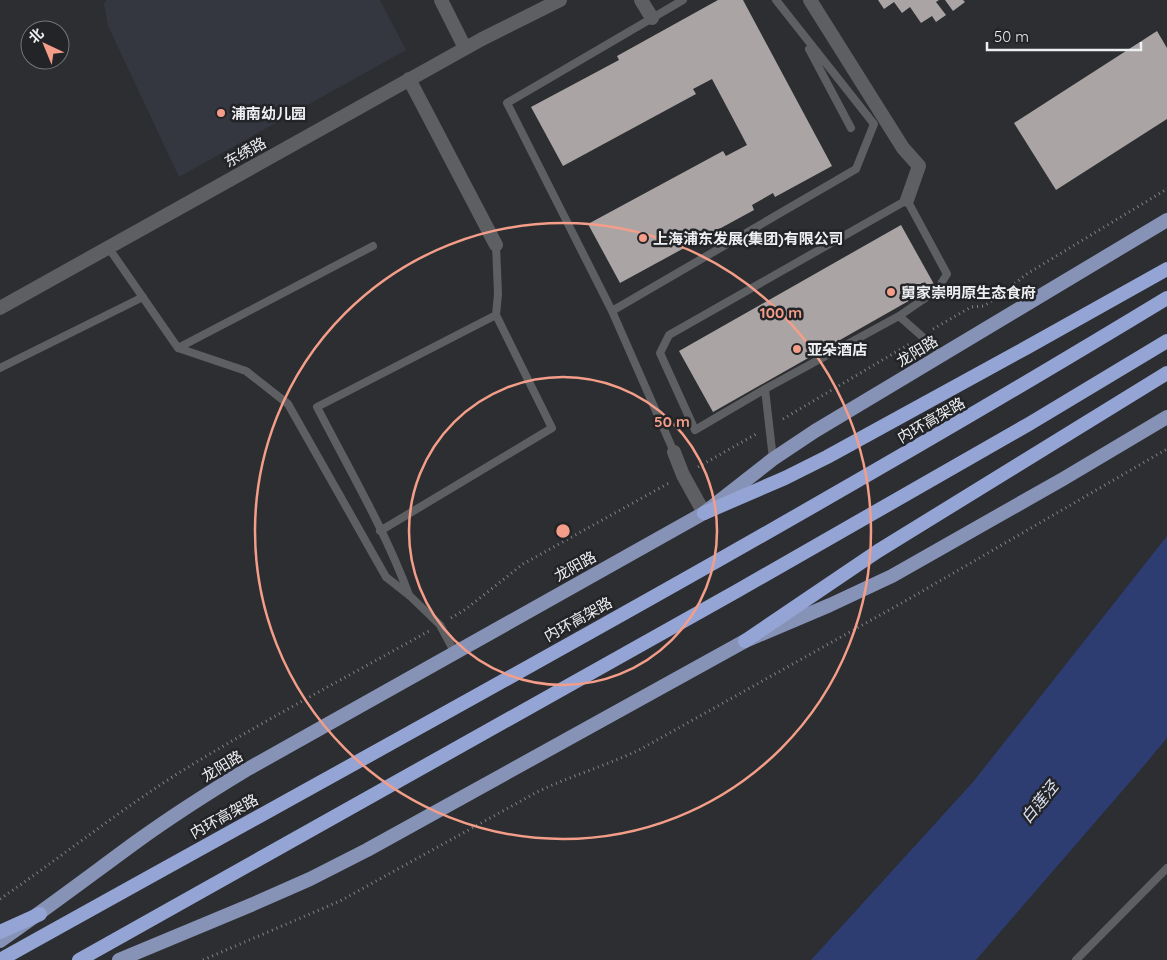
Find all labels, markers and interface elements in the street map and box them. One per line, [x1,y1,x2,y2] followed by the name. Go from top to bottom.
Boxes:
[20,20,70,70] north arrow
[987,20,1141,52] scale bar
[25,24,47,47] text: 北
[994,27,1029,46] text: 50 m
[231,104,306,123] place label: 浦南幼儿园
[215,107,227,119] marker: 浦南幼儿园
[221,133,269,171] street label: 东绣路
[653,229,844,248] place label: 上海浦东发展(集团)有限公司
[637,232,649,244] marker: 上海浦东发展(集团)有限公司
[901,283,1036,302] place label: 舅家崇明原生态食府
[885,286,897,298] marker: 舅家崇明原生态食府
[760,303,802,322] text: 100 m
[893,331,941,371] street label: 龙阳路
[807,340,867,359] place label: 亚朵酒店
[791,343,803,355] marker: 亚朵酒店
[894,393,968,447] street label: 内环高架路
[654,412,690,431] text: 50 m
[554,522,572,540] centre of rings
[551,547,599,585] street label: 龙阳路
[541,593,615,645] street label: 内环高架路
[198,746,246,786] street label: 龙阳路
[1016,776,1063,827] water label: 白莲泾
[187,790,261,842] street label: 内环高架路

